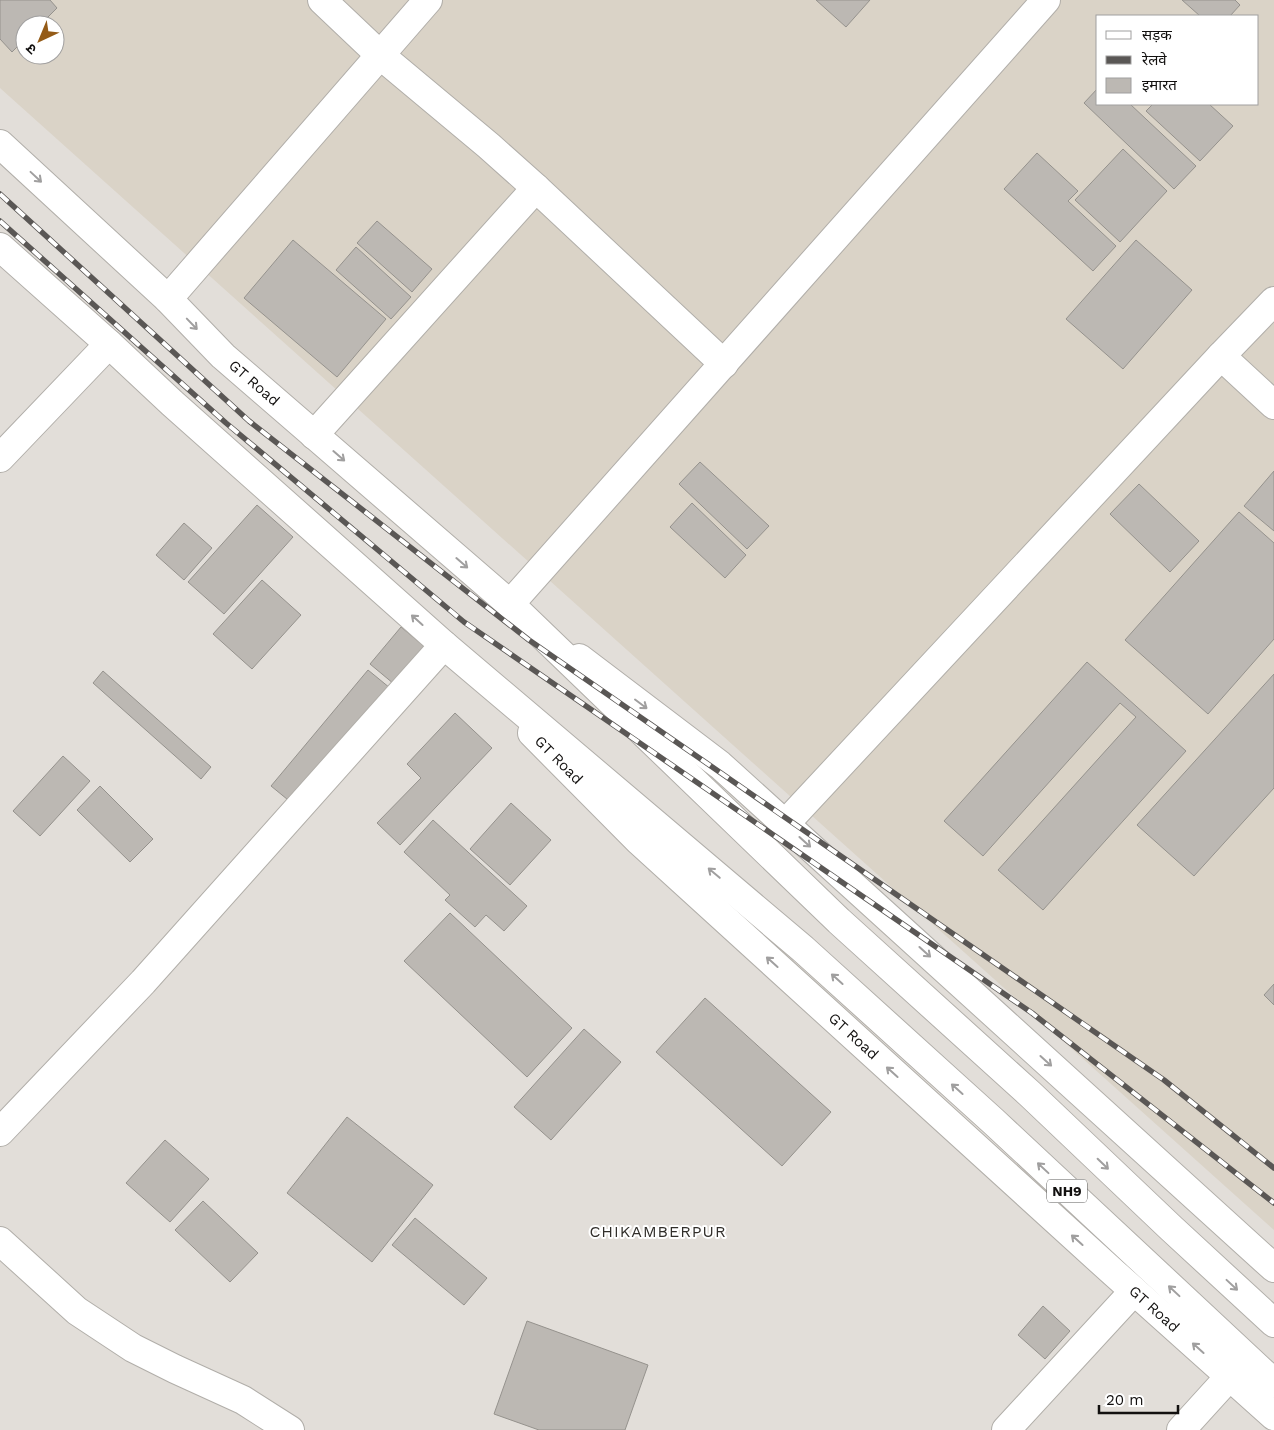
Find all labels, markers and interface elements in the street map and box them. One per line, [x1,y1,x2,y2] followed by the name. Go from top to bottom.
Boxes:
[15,15,65,65] north arrow
[1096,15,1259,105] legend
[1142,26,1172,44] text: सड़क
[22,40,39,58] text: उ
[1141,51,1167,69] text: रेलवे
[1142,76,1177,94] text: इमारत
[29,171,42,183] one-way arrow
[186,318,198,331] one-way arrow
[225,356,283,410] street label: GT Road
[332,450,345,461] one-way arrow
[455,557,468,568] one-way arrow
[410,615,423,626] one-way arrow
[634,699,647,710] one-way arrow
[531,732,587,788] street label: GT Road
[799,836,812,848] one-way arrow
[707,867,720,879] one-way arrow
[919,946,932,957] one-way arrow
[766,956,779,968] one-way arrow
[830,973,843,985] one-way arrow
[825,1009,882,1063] street label: GT Road
[1039,1055,1052,1067] one-way arrow
[886,1066,899,1078] one-way arrow
[950,1083,963,1094] one-way arrow
[1097,1158,1110,1170] one-way arrow
[1036,1162,1049,1174] one-way arrow
[1047,1180,1087,1202] road number: NH9
[589,1222,727,1241] district label: CHIKAMBERPUR
[1071,1234,1084,1246] one-way arrow
[1226,1279,1239,1291] one-way arrow
[1125,1282,1183,1336] street label: GT Road
[1167,1285,1180,1297] one-way arrow
[1192,1342,1205,1354] one-way arrow
[1099,1382,1178,1414] scale bar
[1106,1391,1144,1409] text: 20 m

